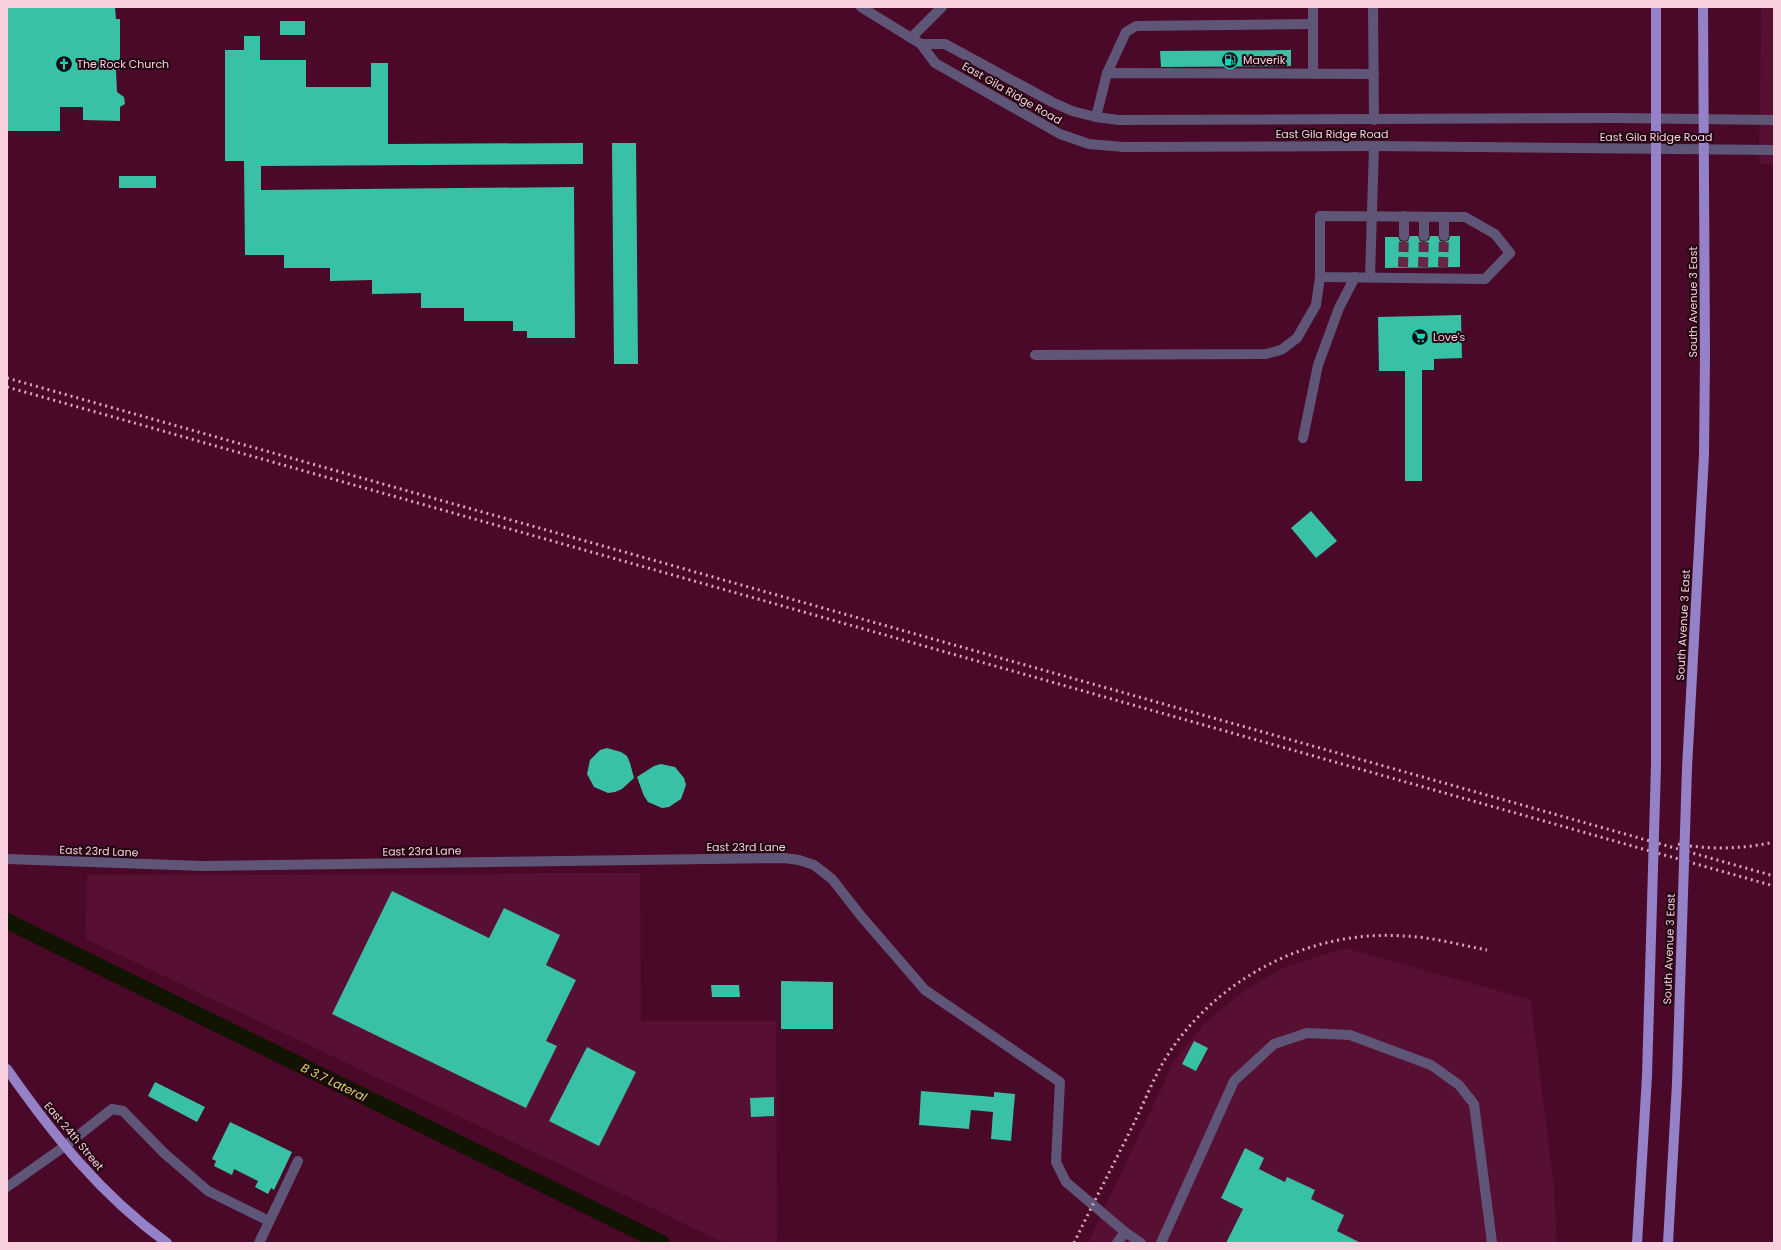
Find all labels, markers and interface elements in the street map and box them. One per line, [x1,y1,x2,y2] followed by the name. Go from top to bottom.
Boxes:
[1220,50,1240,70] fuel station icon: Maverik
[1243,52,1286,68] place label: Maverik
[54,54,74,74] church icon: The Rock Church
[77,56,169,72] place label: The Rock Church
[959,58,1065,128] street label: East Gila Ridge Road
[1276,126,1388,142] street label: East Gila Ridge Road
[1600,129,1712,145] street label: East Gila Ridge Road
[1685,246,1701,358] street label: South Avenue 3 East
[1410,327,1430,347] supermarket icon: Love's
[1433,329,1466,345] place label: Love's
[1672,569,1694,681] street label: South Avenue 3 East
[706,839,786,855] street label: East 23rd Lane
[59,842,139,860] street label: East 23rd Lane
[382,842,462,860] street label: East 23rd Lane
[1659,893,1679,1005] street label: South Avenue 3 East
[298,1059,370,1105] water label: B 3.7 Lateral
[40,1098,108,1174] street label: East 24th Street

